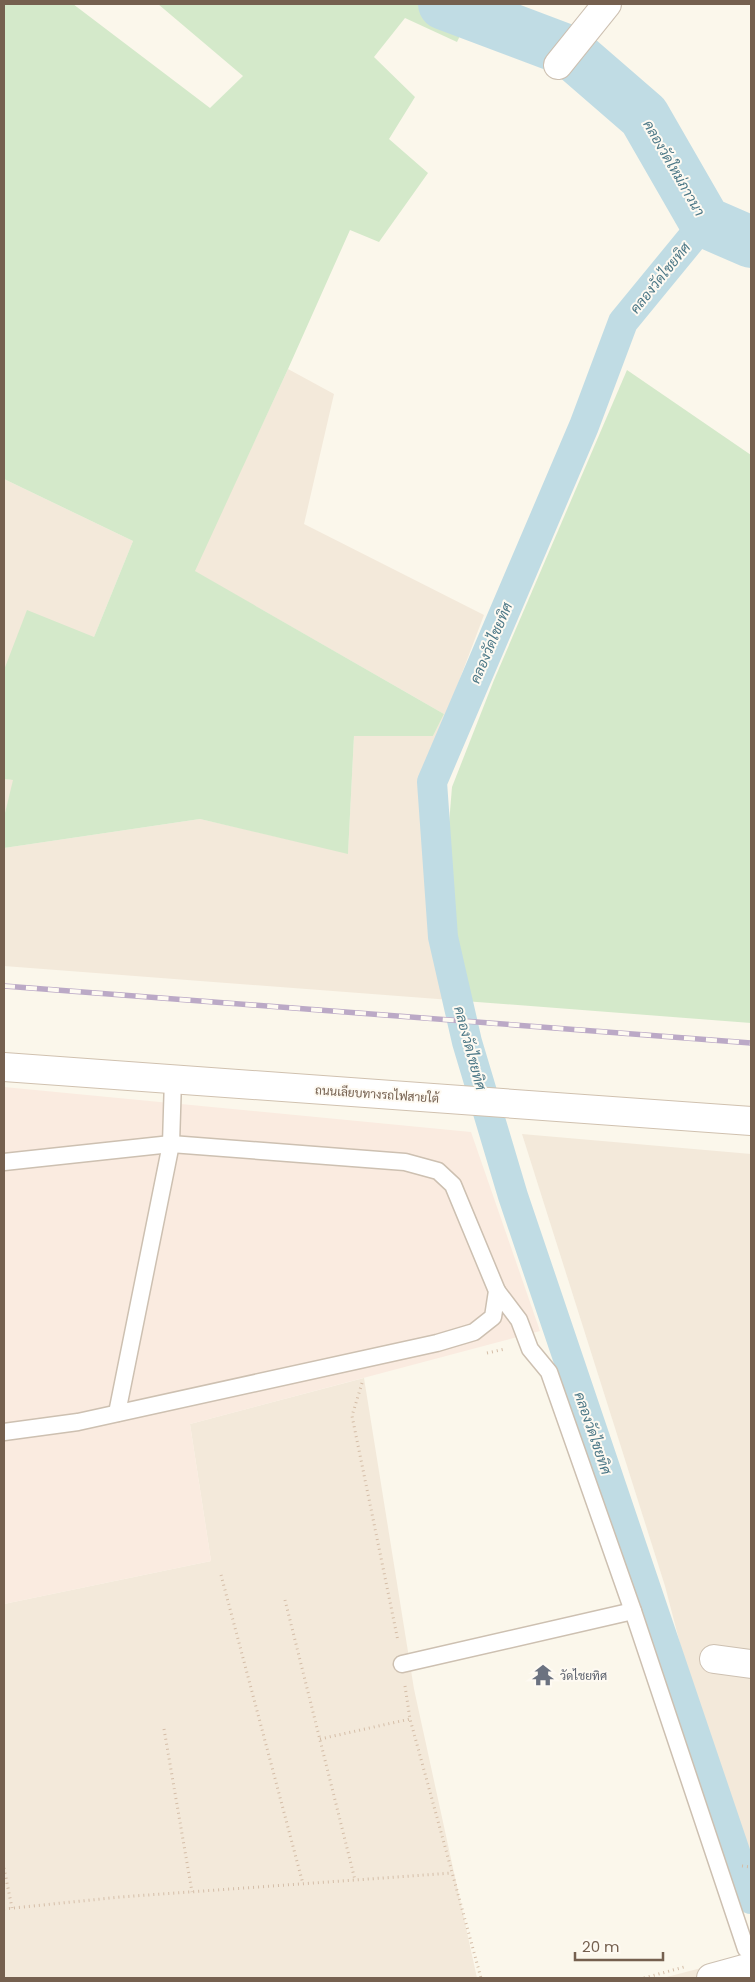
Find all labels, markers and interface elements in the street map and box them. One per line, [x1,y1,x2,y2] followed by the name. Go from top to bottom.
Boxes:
[638,116,710,220] water label: คลองวัดใหม่ภาวนา
[625,238,695,318] water label: คลองวัดไชยทิศ
[465,599,517,687] water label: คลองวัดไชยทิศ
[449,1004,491,1093] water label: คลองวัดไชยทิศ
[314,1081,440,1107] street label: ถนนเลียบทางรถไฟสายใต้
[570,1389,617,1478] water label: คลองวัดไชยทิศ
[530,1662,556,1688] temple icon: วัดไชยทิศ
[560,1667,607,1684] place label: วัดไชยทิศ
[575,1930,662,1962] scale bar
[582,1936,620,1957] text: 20 m

